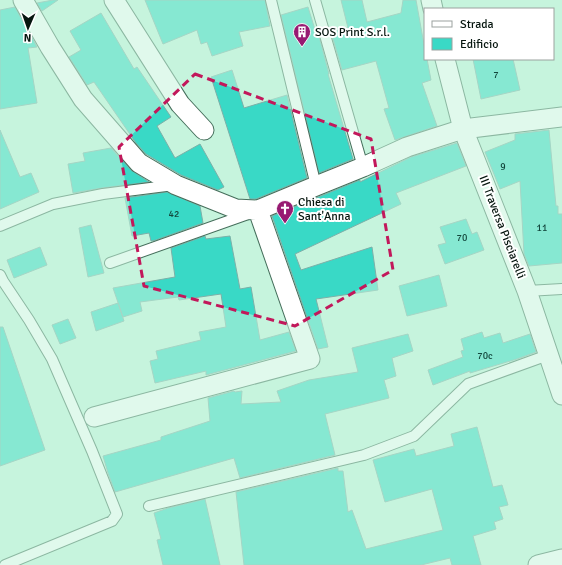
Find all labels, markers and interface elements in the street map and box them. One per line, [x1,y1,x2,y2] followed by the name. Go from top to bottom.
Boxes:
[8,8,48,48] north arrow
[424,8,554,60] legend
[460,17,494,32] text: Strada
[292,22,312,47] building icon: SOS Print S.r.l.
[315,25,390,40] place label: SOS Print S.r.l.
[24,31,32,44] text: N
[460,37,498,52] text: Edificio
[493,69,499,81] house number: 7
[500,161,506,173] house number: 9
[475,173,529,281] street label: III Traversa Pisciarelli
[298,195,350,224] place label: Chiesa di Sant'Anna
[275,199,295,224] church icon: Chiesa di Sant'Anna
[169,208,179,220] house number: 42
[537,222,547,234] house number: 11
[457,232,467,244] house number: 70
[477,350,493,362] house number: 70c

